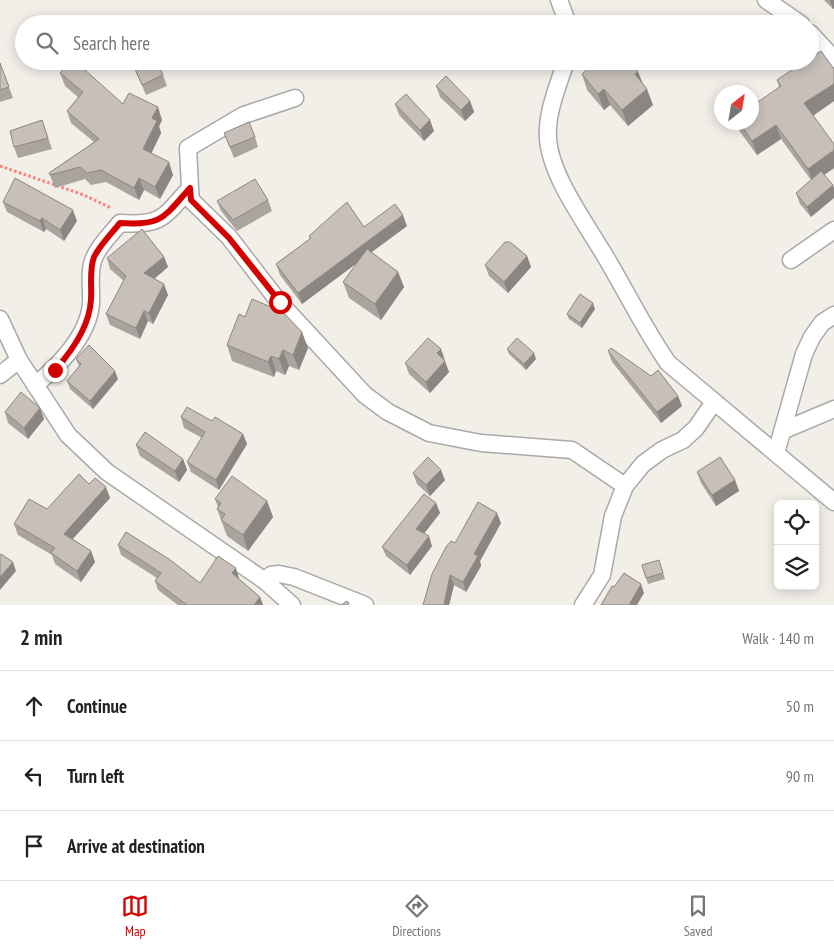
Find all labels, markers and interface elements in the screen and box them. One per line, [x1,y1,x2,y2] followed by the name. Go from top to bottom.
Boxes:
[15,15,819,70] search box
[33,29,61,57] icon: search
[73,31,150,55] text: Search here
[714,85,759,130] north arrow
[269,291,292,314] route start
[44,359,67,382] route end
[774,500,819,590] map controls
[774,500,819,545] button: locate
[774,545,819,590] button: layers
[20,624,62,651] text: 2 min
[742,628,814,648] text: Walk · 140 m
[20,692,48,720] icon: ahead
[67,694,127,718] text: Continue
[786,696,814,716] text: 50 m
[20,762,48,790] icon: left
[67,764,124,788] text: Turn left
[786,766,814,786] text: 90 m
[20,832,48,860] icon: arrive
[67,834,205,858] text: Arrive at destination
[121,892,149,940] tab: Map
[392,892,441,940] tab: Directions
[684,892,713,940] tab: Saved

